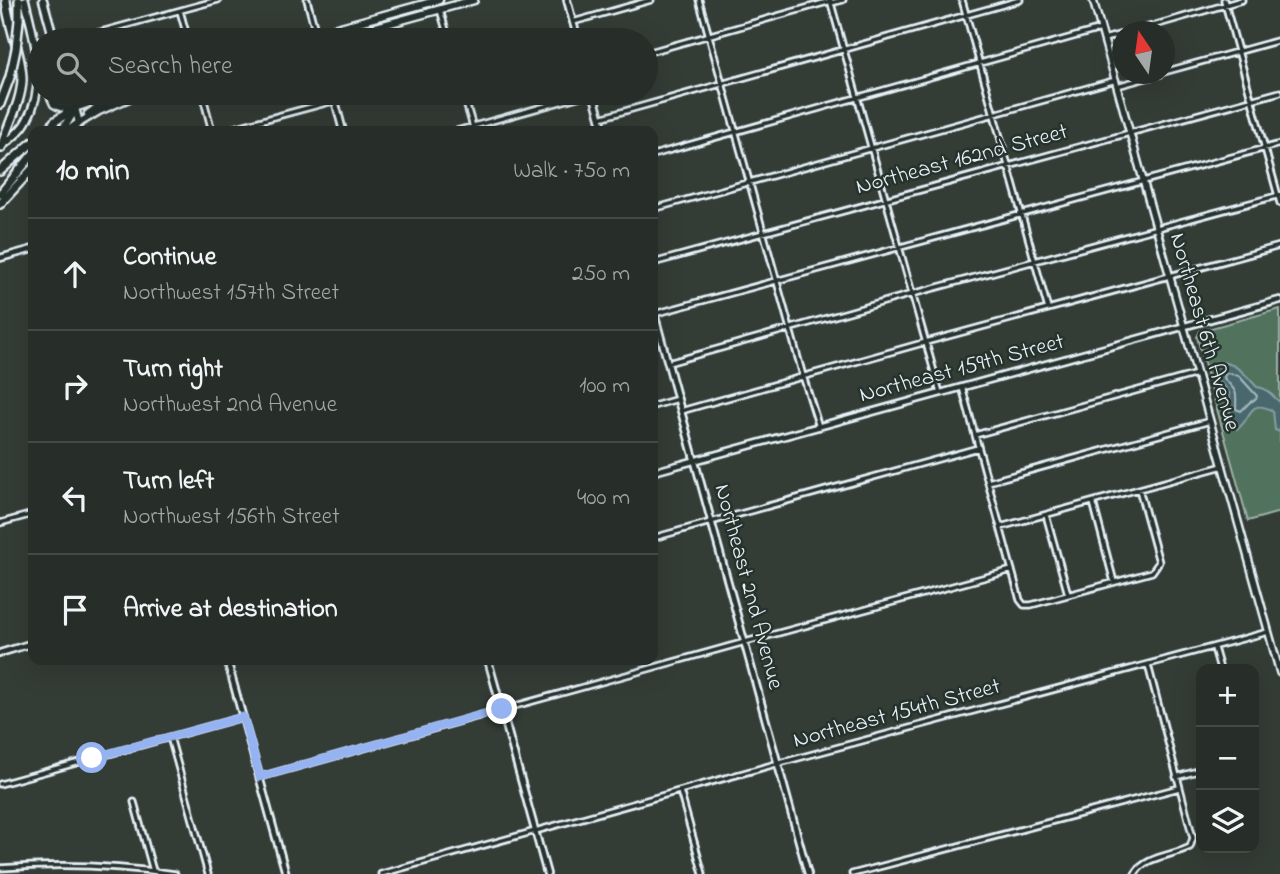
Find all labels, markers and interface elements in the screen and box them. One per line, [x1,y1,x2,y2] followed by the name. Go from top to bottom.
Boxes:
[1112,21,1175,84] north arrow
[28,28,658,105] search box
[52,48,90,86] icon: search
[108,48,233,86] text: Search here
[852,116,1072,204] street label: Northeast 162nd Street
[56,150,129,194] text: 10 min
[513,155,630,188] text: Walk · 750 m
[1160,229,1248,435] street label: Northeast 6th Avenue
[123,239,216,277] text: Continue
[56,255,94,293] icon: ahead
[572,258,630,291] text: 250 m
[123,277,339,310] text: Northwest 157th Street
[856,326,1068,412] street label: Northeast 159th Street
[123,351,223,389] text: Turn right
[56,367,94,405] icon: right
[579,370,630,403] text: 100 m
[123,389,337,422] text: Northwest 2nd Avenue
[123,463,214,501] text: Turn left
[56,479,94,517] icon: left
[705,481,791,694] street label: Northeast 2nd Avenue
[577,482,630,515] text: 400 m
[123,501,340,534] text: Northwest 156th Street
[56,591,94,629] icon: arrive
[123,591,338,629] text: Arrive at destination
[1196,664,1259,853] map controls
[1196,664,1259,727] button: +
[790,670,1005,758] street label: Northeast 154th Street
[486,693,517,724] route end
[1196,727,1259,790] button: −
[76,742,107,773] route start
[1196,790,1259,853] button: layers

